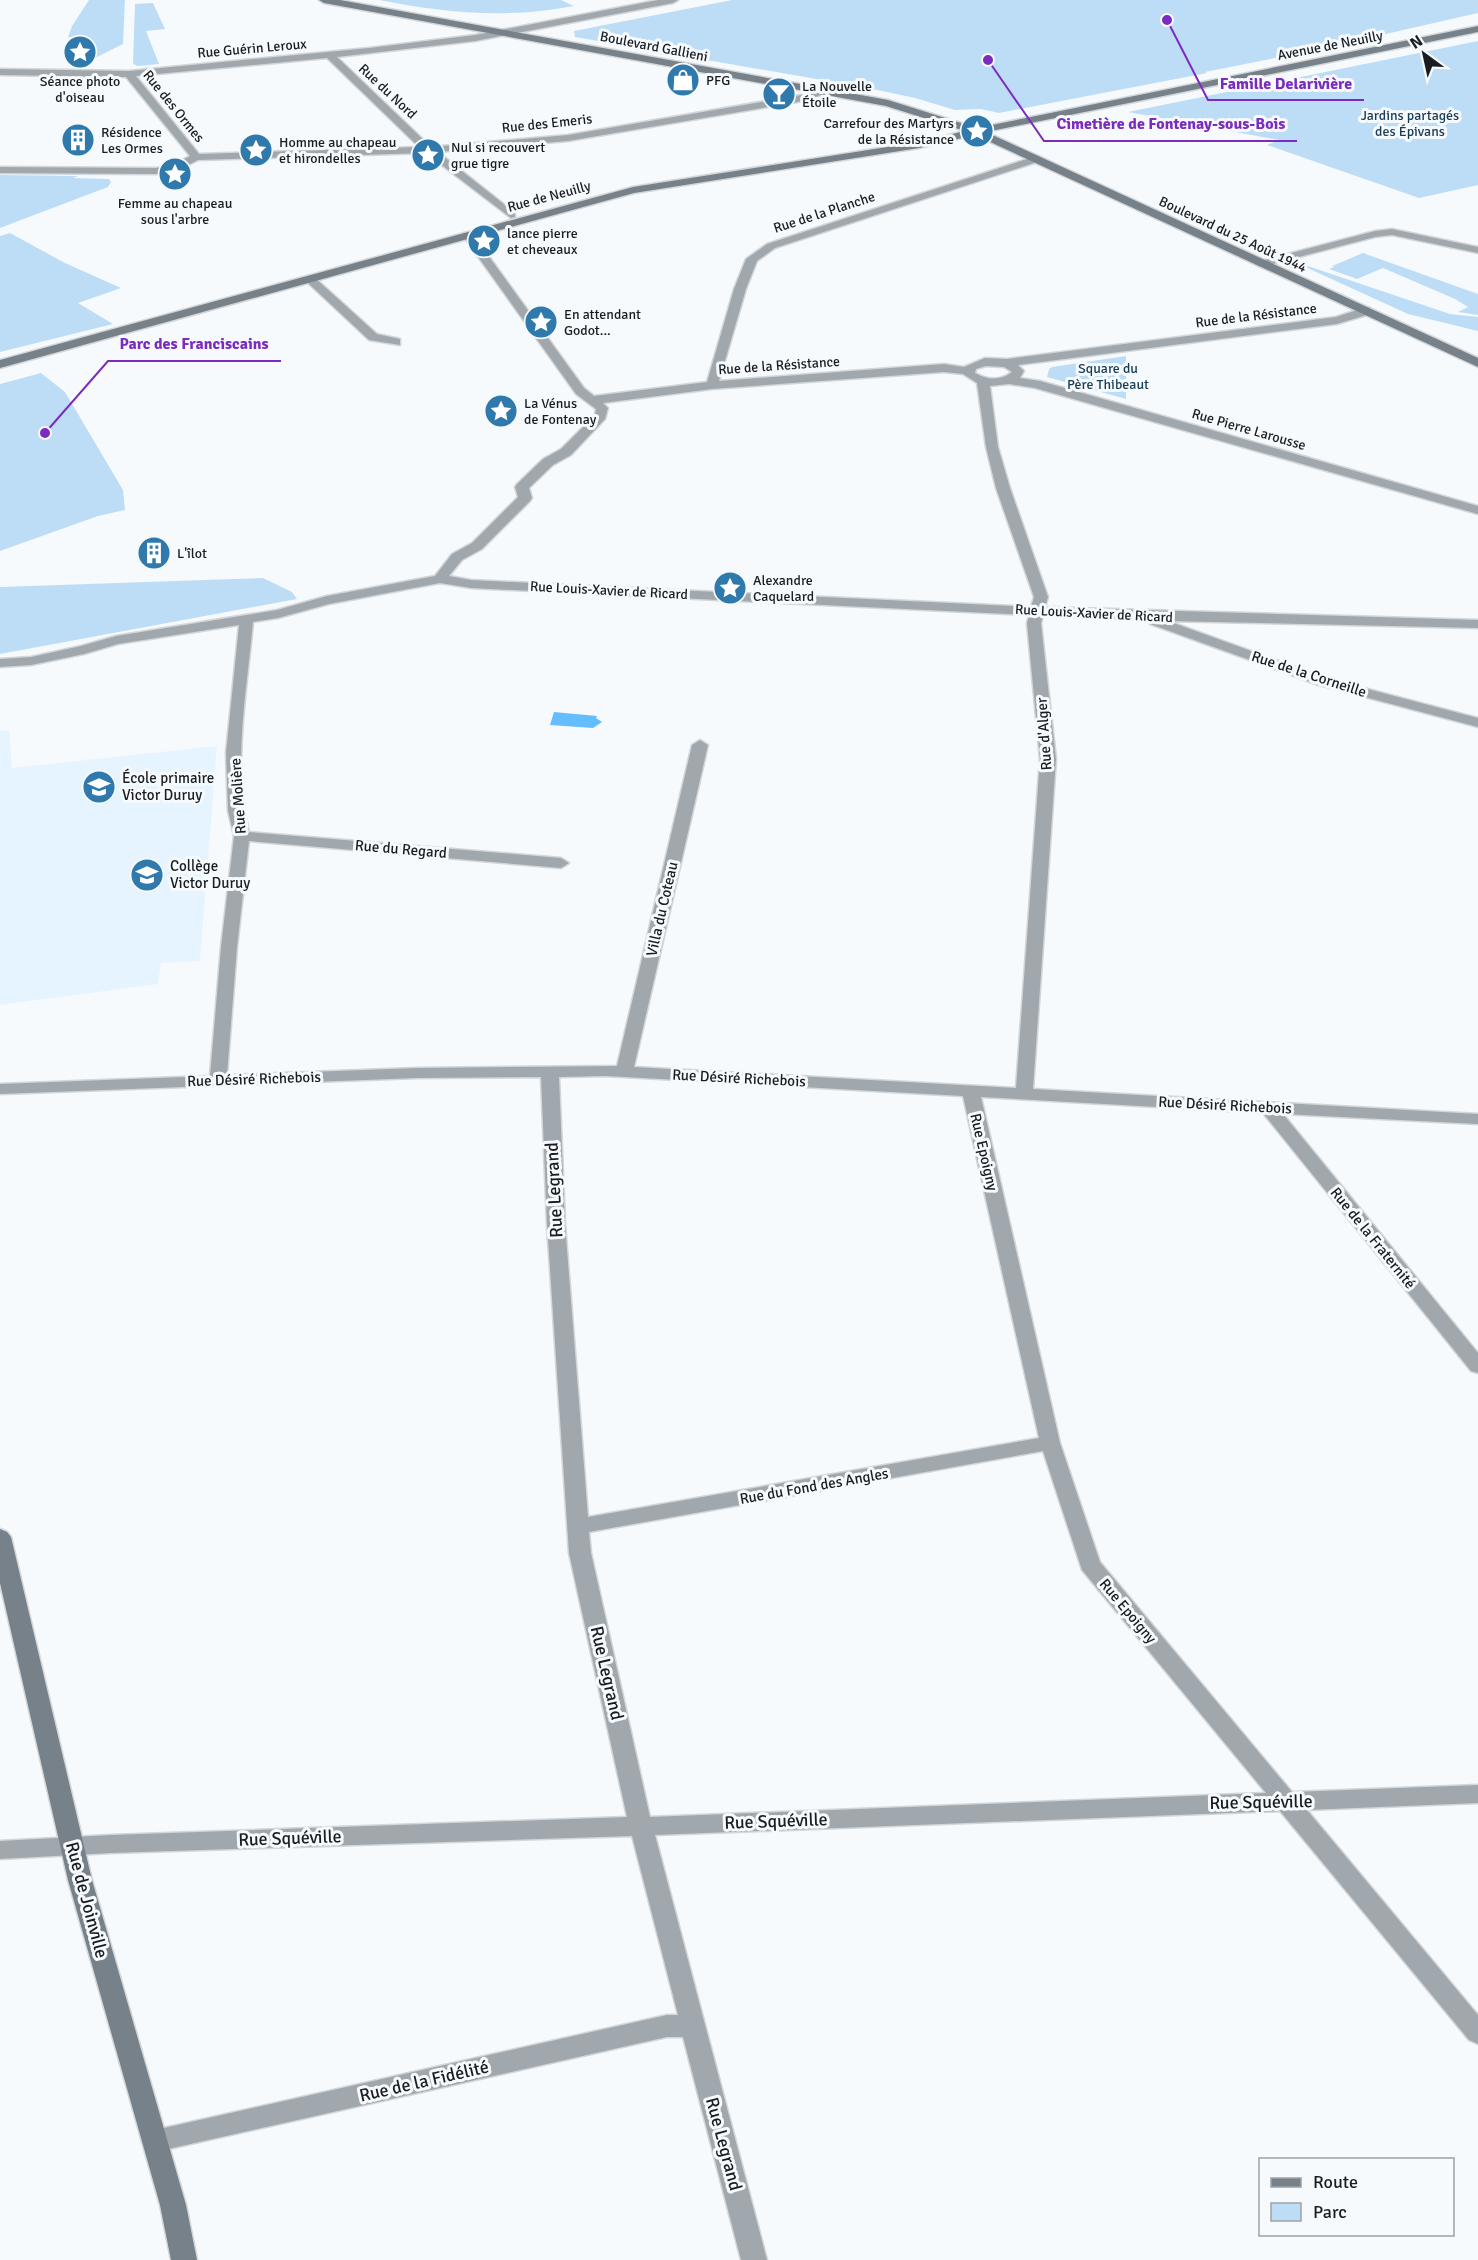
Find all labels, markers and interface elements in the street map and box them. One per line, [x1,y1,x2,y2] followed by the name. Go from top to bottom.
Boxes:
[1394,24,1454,84] north arrow
[1276,27,1385,64] street label: Avenue de Neuilly
[599,28,709,65] street label: Boulevard Gallieni
[1406,31,1426,54] text: N
[62,34,98,70] place icon: Séance photo d'oiseau
[197,35,308,62] street label: Rue Guérin Leroux
[355,60,420,123] street label: Rue du Nord
[665,62,701,98] shop icon: PFG
[1208,66,1364,100] callout: Famille Delarivière
[139,67,208,146] street label: Rue des Ormes
[706,72,730,89] place label: PFG
[40,73,120,106] place label: Séance photo d'oiseau
[1220,74,1352,94] text: Famille Delarivière
[761,76,797,112] bar icon: La Nouvelle Étoile
[802,78,872,111] place label: La Nouvelle Étoile
[1044,107,1297,141] callout: Cimetière de Fontenay-sous-Bois
[1361,107,1459,140] park label: Jardins partagés des Épivans
[501,110,593,137] street label: Rue des Emeris
[959,113,995,149] place icon: Carrefour des Martyrs de la Résistance
[1057,114,1285,134] text: Cimetière de Fontenay-sous-Bois
[824,115,954,148] place label: Carrefour des Martyrs de la Résistance
[60,122,96,158] building icon: Résidence Les Ormes
[101,124,163,157] place label: Résidence Les Ormes
[238,132,274,168] place icon: Homme au chapeau et hirondelles
[279,134,396,167] place label: Homme au chapeau et hirondelles
[410,137,446,173] place icon: Nul si recouvert grue tigre
[451,139,545,172] place label: Nul si recouvert grue tigre
[157,156,193,192] place icon: Femme au chapeau sous l'arbre
[506,177,593,216] street label: Rue de Neuilly
[771,188,877,237] street label: Rue de la Planche
[1156,193,1310,276] street label: Boulevard du 25 Août 1944
[118,195,232,228] place label: Femme au chapeau sous l'arbre
[466,223,502,259] place icon: lance pierre et cheveaux
[507,225,578,258] place label: lance pierre et cheveaux
[1194,300,1318,331] street label: Rue de la Résistance
[523,304,559,340] place icon: En attendant Godot...
[564,306,641,339] place label: En attendant Godot...
[108,327,281,361] callout: Parc des Franciscains
[119,334,269,354] text: Parc des Franciscains
[718,353,841,378] street label: Rue de la Résistance
[1067,360,1149,393] park label: Square du Père Thibeaut
[483,393,519,429] place icon: La Vénus de Fontenay
[524,395,597,428] place label: La Vénus de Fontenay
[1190,405,1308,454] street label: Rue Pierre Larousse
[136,535,172,571] building icon: L'îlot
[177,545,207,562] place label: L'îlot
[712,570,748,606] place icon: Alexandre Caquelard
[753,572,814,605] place label: Alexandre Caquelard
[530,578,688,603] street label: Rue Louis-Xavier de Ricard
[1015,601,1173,626] street label: Rue Louis-Xavier de Ricard
[1249,647,1369,701] street label: Rue de la Corneille
[1032,697,1056,771] street label: Rue d'Alger
[226,757,250,835] street label: Rue Molière
[122,768,214,804] place label: École primaire Victor Duruy
[81,769,117,805] school or university icon: École primaire Victor Duruy
[354,836,448,862] street label: Rue du Regard
[129,857,165,893] school or university icon: Collège Victor Duruy
[170,857,250,892] place label: Collège Victor Duruy
[642,860,682,958] street label: Villa du Coteau
[672,1066,807,1091] street label: Rue Désiré Richebois
[187,1068,322,1090] street label: Rue Désiré Richebois
[1158,1093,1293,1118] street label: Rue Désiré Richebois
[966,1112,1002,1192] street label: Rue Epoigny
[541,1142,567,1238] street label: Rue Legrand
[1327,1184,1419,1292] street label: Rue de la Fraternité
[738,1464,890,1508] street label: Rue du Fond des Angles
[1096,1575,1160,1647] street label: Rue Epoigny
[586,1624,628,1722] street label: Rue Legrand
[1209,1790,1313,1814] street label: Rue Squéville
[724,1808,828,1834] street label: Rue Squéville
[238,1825,342,1851] street label: Rue Squéville
[61,1839,113,1961] street label: Rue de Joinville
[357,2055,491,2107] street label: Rue de la Fidélité
[701,2095,747,2193] street label: Rue Legrand
[1259,2158,1454,2236] legend
[1313,2171,1358,2193] text: Route
[1313,2201,1347,2223] text: Parc

